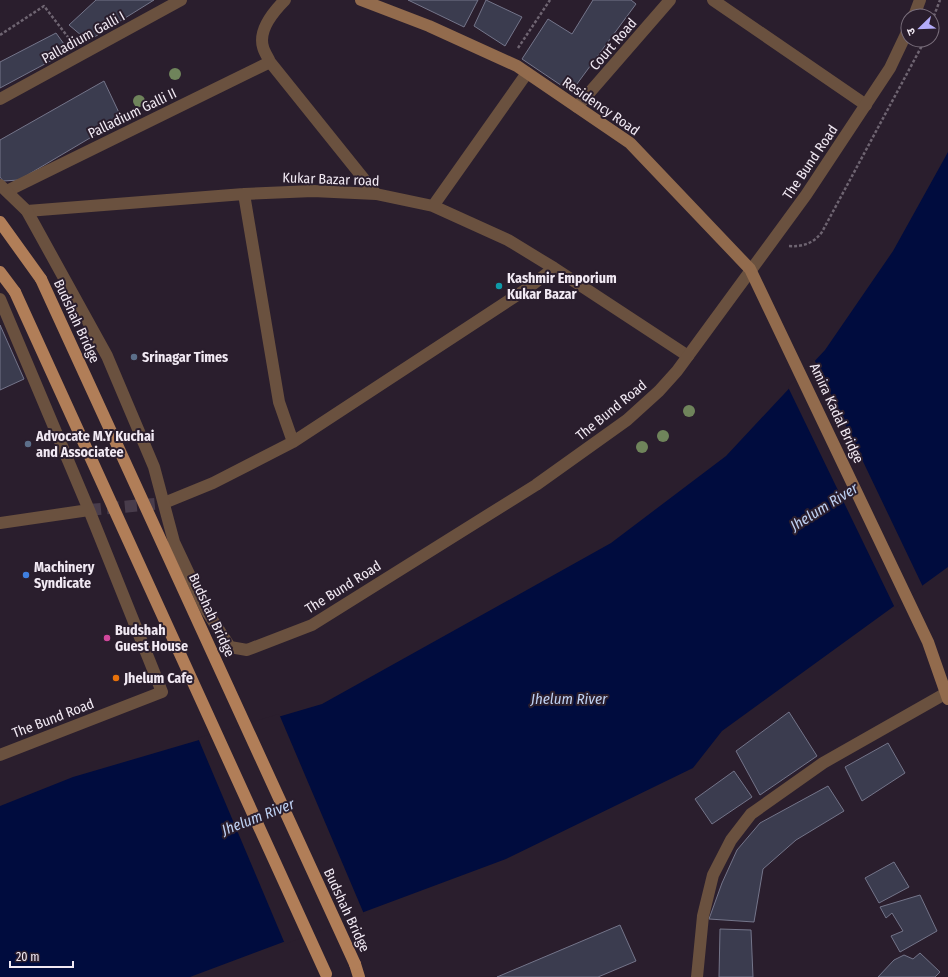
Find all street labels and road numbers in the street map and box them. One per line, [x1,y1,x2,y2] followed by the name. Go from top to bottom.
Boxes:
[39,8,128,67] street label: Palladium Galli I
[586,15,641,74] street label: Court Road
[559,74,643,139] street label: Residency Road
[85,85,179,142] street label: Palladium Galli II
[779,122,842,203] street label: The Bund Road
[282,169,380,190] street label: Kukar Bazar road
[50,277,103,366] street label: Budshah Bridge
[806,360,867,466] street label: Amira Kadal Bridge
[572,377,650,444] street label: The Bund Road
[302,557,384,617] street label: The Bund Road
[185,571,238,660] street label: Budshah Bridge
[10,695,96,742] street label: The Bund Road
[320,866,373,955] street label: Budshah Bridge

